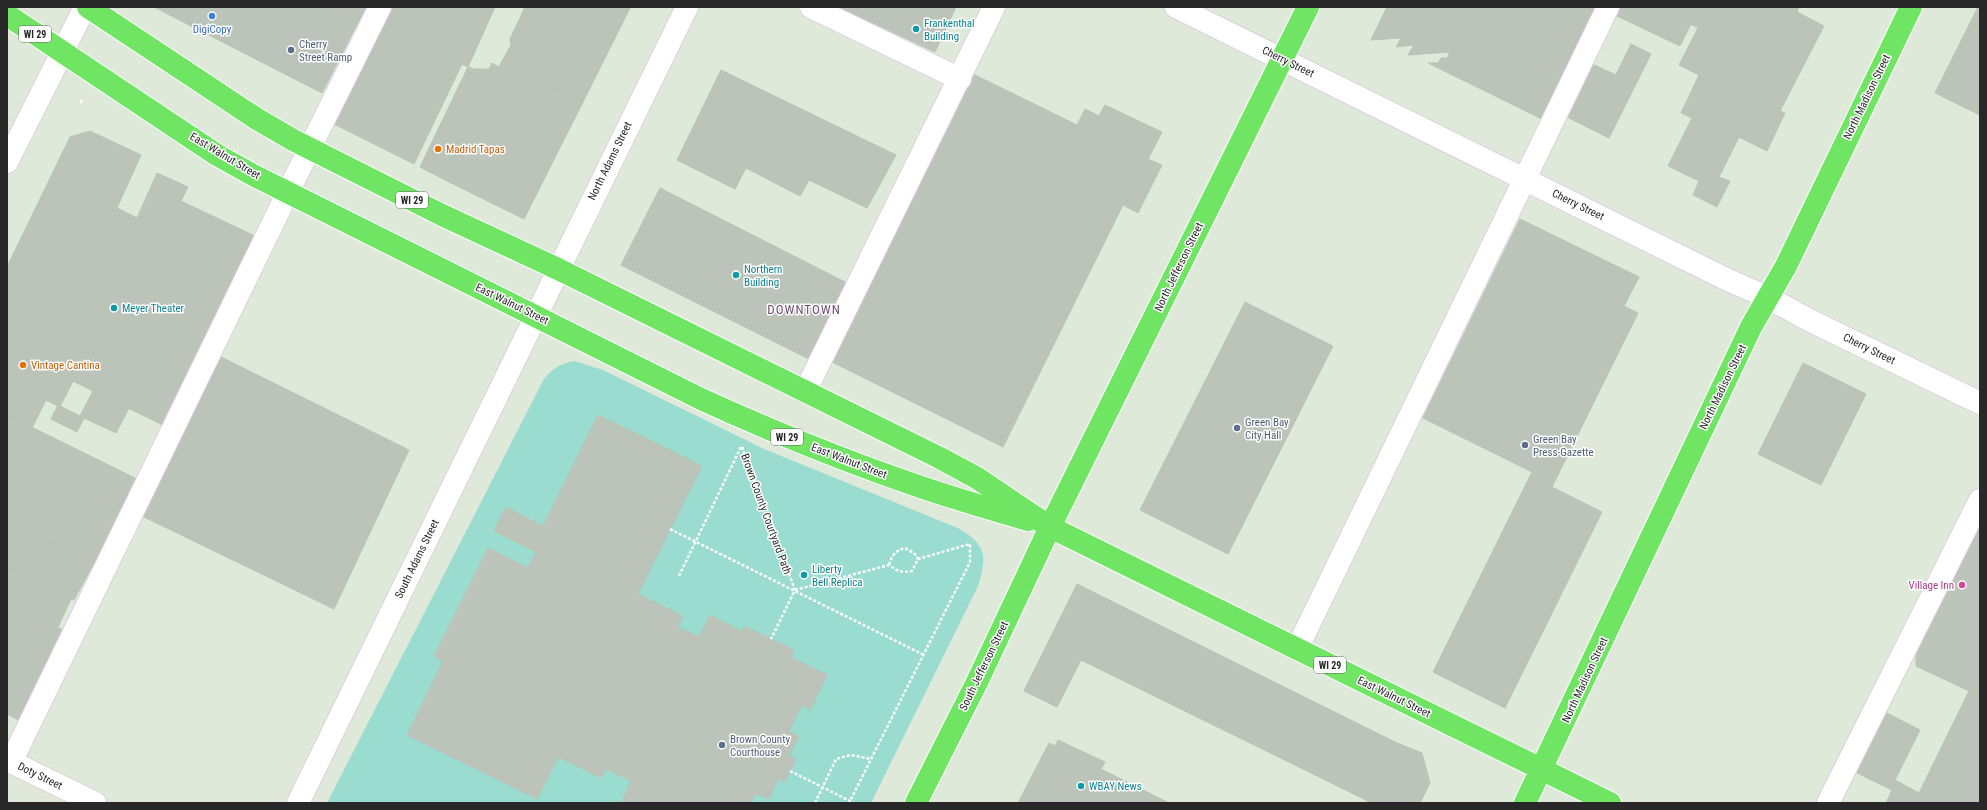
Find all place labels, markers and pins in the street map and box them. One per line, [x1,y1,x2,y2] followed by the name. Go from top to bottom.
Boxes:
[207,11,217,21] marker: DigiCopy
[924,17,975,43] place label: Frankenthal Building
[193,23,232,36] place label: DigiCopy
[911,24,921,34] marker: Frankenthal Building
[299,38,352,64] place label: Cherry Street Ramp
[286,45,296,55] marker: Cherry Street Ramp
[446,143,505,156] place label: Madrid Tapas
[433,144,443,154] marker: Madrid Tapas
[744,263,782,289] place label: Northern Building
[731,270,741,280] marker: Northern Building
[122,302,185,315] place label: Meyer Theater
[109,303,119,313] marker: Meyer Theater
[31,359,100,372] place label: Vintage Cantina
[18,360,28,370] marker: Vintage Cantina
[1245,416,1289,442] place label: Green Bay City Hall
[1232,423,1242,433] marker: Green Bay City Hall
[1533,433,1594,459] place label: Green Bay Press-Gazette
[1520,440,1530,450] marker: Green Bay Press-Gazette
[812,563,863,589] place label: Liberty Bell Replica
[799,570,809,580] marker: Liberty Bell Replica
[1908,579,1954,592] place label: Village Inn
[1957,580,1967,590] marker: Village Inn
[730,733,790,759] place label: Brown County Courthouse
[717,740,727,750] marker: Brown County Courthouse
[1089,780,1142,793] place label: WBAY News
[1076,781,1086,791] marker: WBAY News

